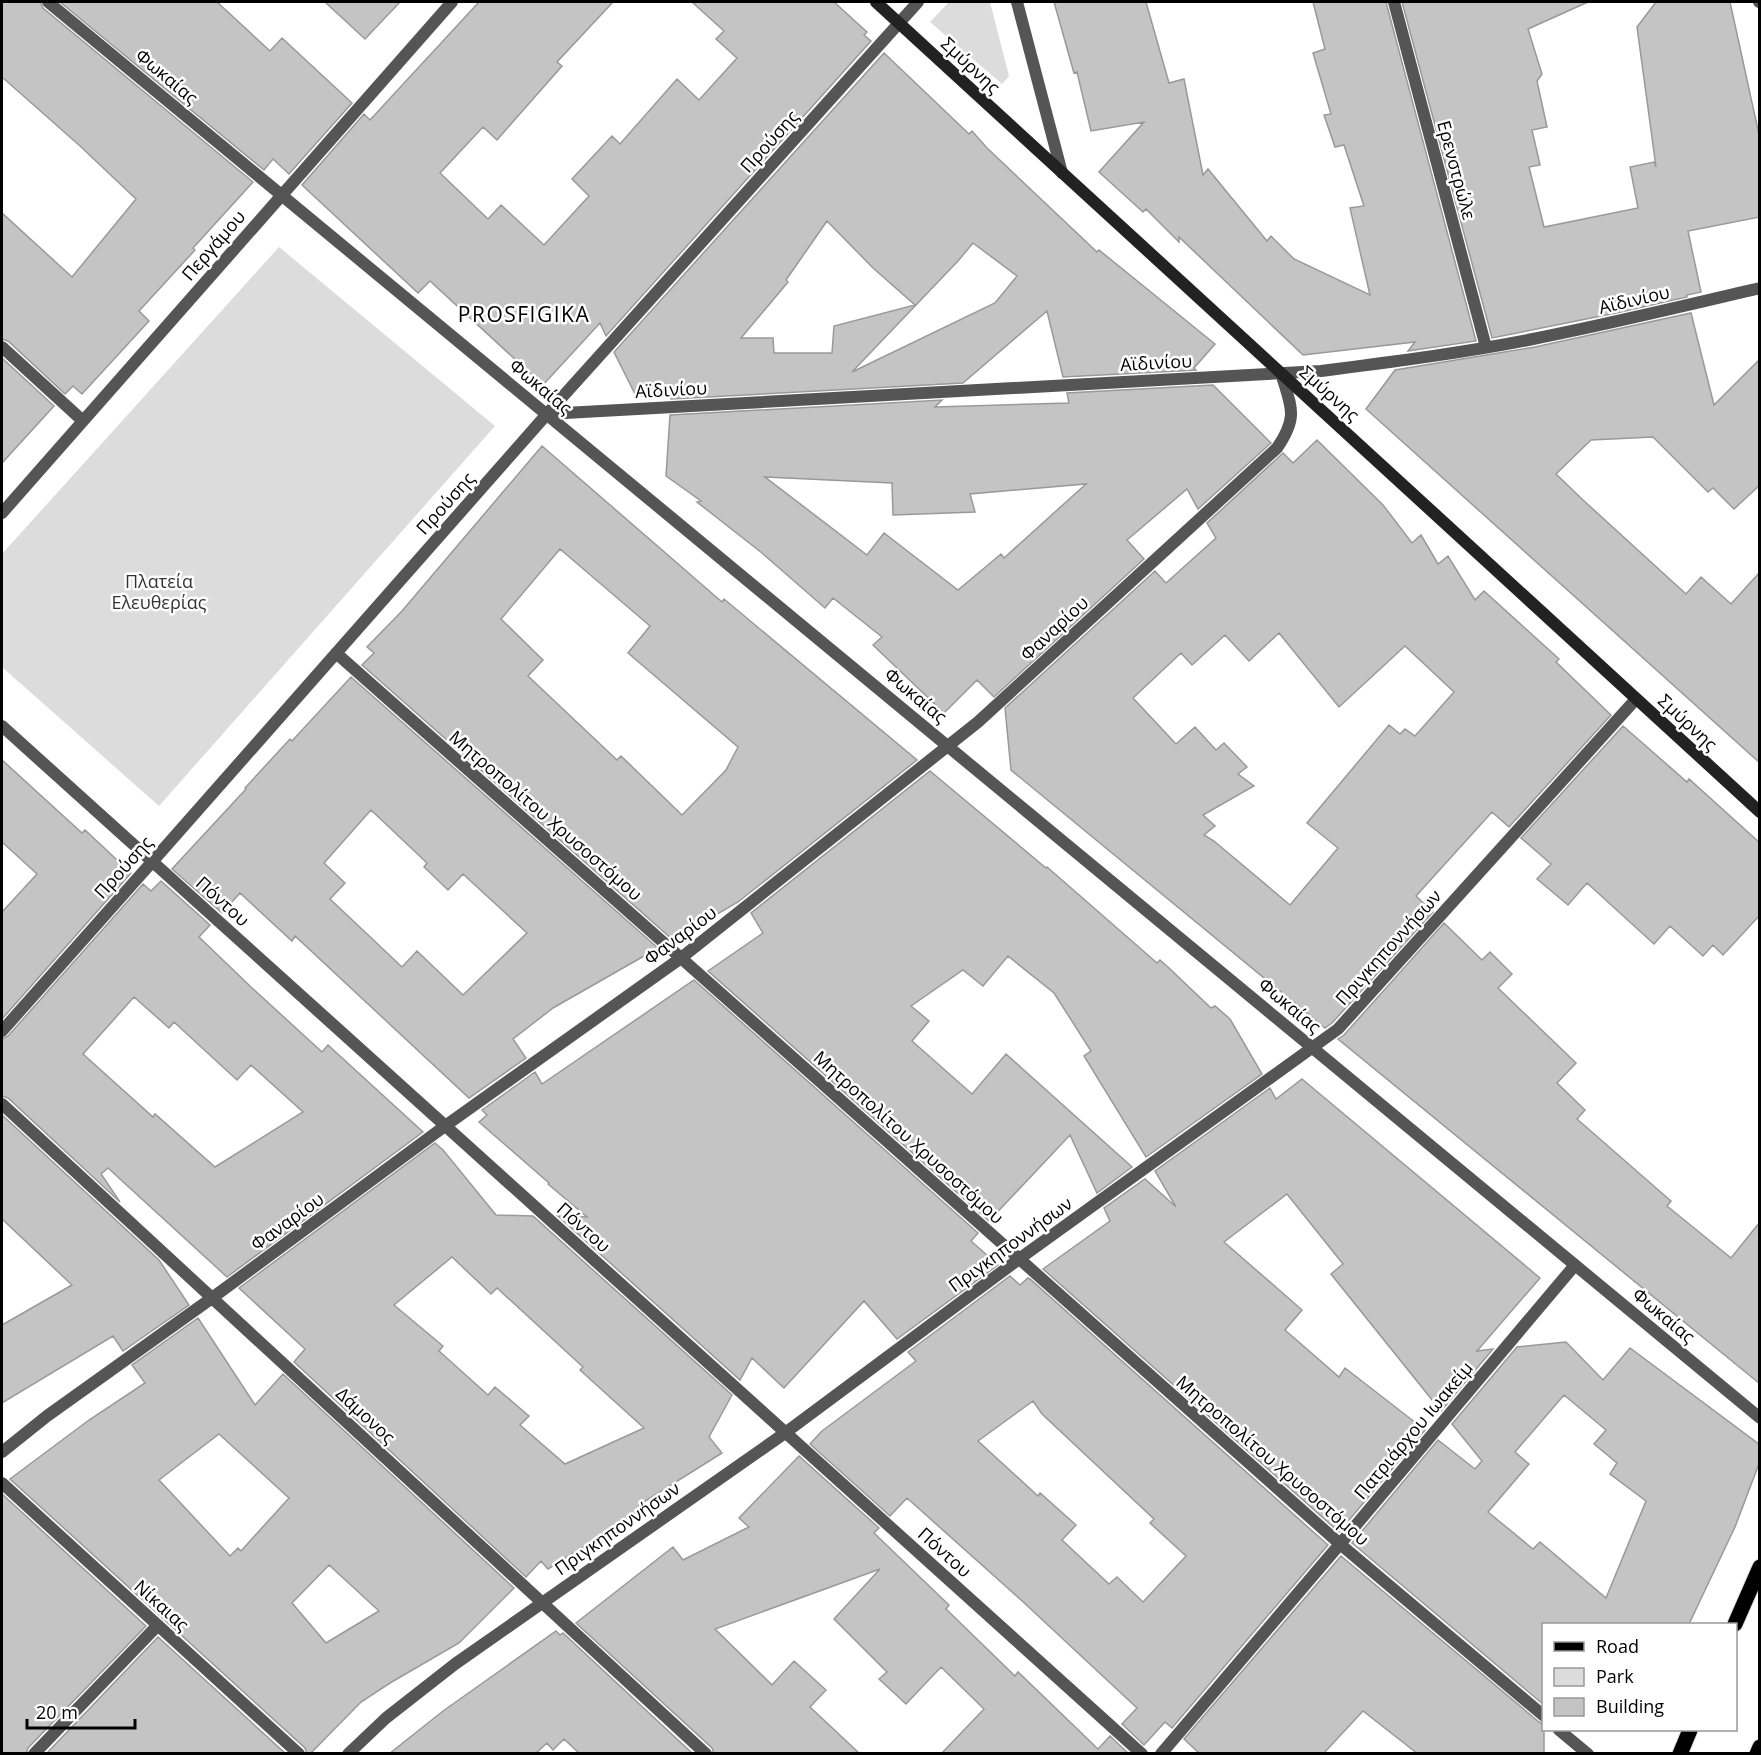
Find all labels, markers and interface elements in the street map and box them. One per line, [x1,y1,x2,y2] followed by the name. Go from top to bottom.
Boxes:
[936,31,1006,99] street label: Σμύρνης
[131,43,203,109] street label: Φωκαίας
[734,104,804,177] street label: Προύσης
[1432,118,1482,222] street label: Ερενστρώλε
[176,205,250,285] street label: Περγάμου
[1596,279,1672,319] street label: Αϊδινίου
[458,300,590,328] district label: PROSFIGIKA
[1119,348,1193,376] street label: Αϊδινίου
[505,353,577,419] street label: Φωκαίας
[1295,360,1365,426] street label: Σμύρνης
[634,375,708,403] street label: Αϊδινίου
[410,466,480,539] street label: Προύσης
[111,569,207,614] park label: Πλατεία Ελευθερίας
[1015,590,1093,666] street label: Φαναρίου
[880,662,952,728] street label: Φωκαίας
[1653,688,1723,756] street label: Σμύρνης
[445,725,647,905] street label: Μητροπολίτου Χρυσοστόμου
[88,830,158,903] street label: Προύσης
[191,871,255,931] street label: Πόντου
[1330,884,1446,1010] street label: Πριγκηποννήσων
[639,900,721,970] street label: Φαναρίου
[1254,972,1326,1038] street label: Φωκαίας
[809,1045,1009,1229] street label: Μητροπολίτου Χρυσοστόμου
[246,1186,328,1256] street label: Φαναρίου
[943,1191,1077,1297] street label: Πριγκηποννήσων
[552,1197,616,1257] street label: Πόντου
[1628,1282,1700,1348] street label: Φωκαίας
[1348,1356,1478,1504] street label: Πατριάρχου Ιωακείμ
[1172,1370,1374,1550] street label: Μητροπολίτου Χρυσοστόμου
[331,1381,401,1449] street label: Δάμονος
[550,1476,684,1580] street label: Πριγκηποννήσων
[913,1522,977,1582] street label: Πόντου
[129,1574,195,1636] street label: Νίκαιας
[1542,1623,1737,1731] legend
[1596,1634,1639,1658] text: Road
[1596,1664,1634,1688] text: Park
[27,1692,135,1730] scale bar
[1596,1694,1664,1718] text: Building
[36,1700,78,1724] text: 20 m

